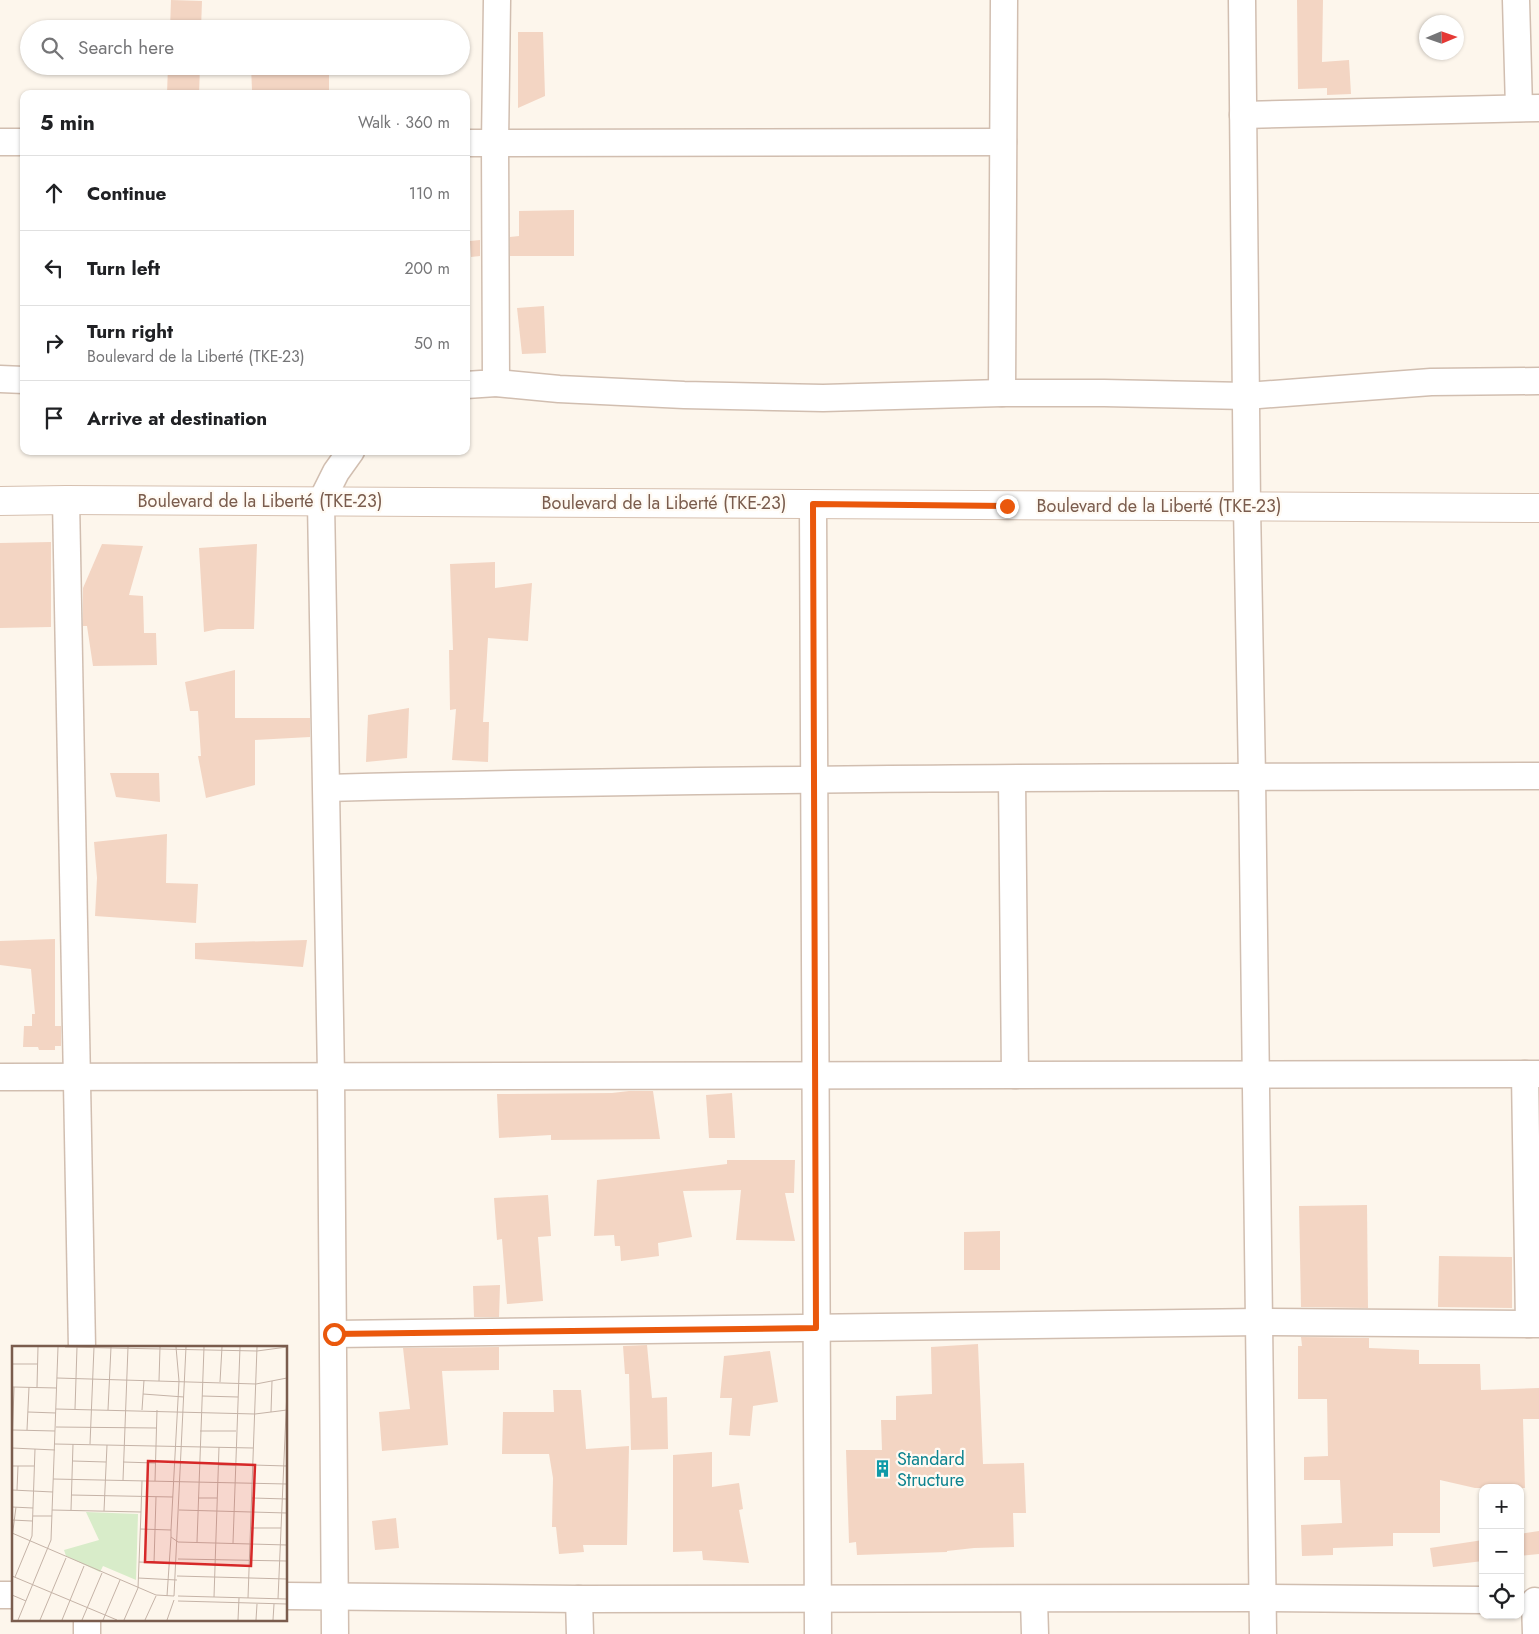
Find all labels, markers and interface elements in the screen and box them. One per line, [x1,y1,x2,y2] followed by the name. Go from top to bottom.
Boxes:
[1419,15,1464,60] north arrow
[20,20,470,75] search box
[38,34,66,62] icon: search
[78,34,174,61] text: Search here
[40,108,95,138] text: 5 min
[358,111,450,134] text: Walk · 360 m
[40,179,68,207] icon: ahead
[87,180,166,207] text: Continue
[409,182,450,205] text: 110 m
[40,254,68,282] icon: left
[87,255,160,282] text: Turn left
[404,257,450,280] text: 200 m
[87,318,173,345] text: Turn right
[40,329,68,357] icon: right
[414,332,450,355] text: 50 m
[87,345,305,368] text: Boulevard de la Liberté (TKE-23)
[40,404,68,432] icon: arrive
[87,405,267,432] text: Arrive at destination
[138,488,382,514] street label: Boulevard de la Liberté (TKE-23)
[542,490,786,516] street label: Boulevard de la Liberté (TKE-23)
[1037,493,1281,519] street label: Boulevard de la Liberté (TKE-23)
[996,495,1019,518] route end
[323,1323,346,1346] route start
[12,1346,288,1622] inset map
[897,1446,965,1493] place label: Standard Structure
[873,1459,893,1479] building icon: Standard Structure
[1479,1484,1524,1619] map controls
[1479,1484,1524,1529] button: +
[1479,1529,1524,1574] button: −
[1479,1574,1524,1619] button: locate

